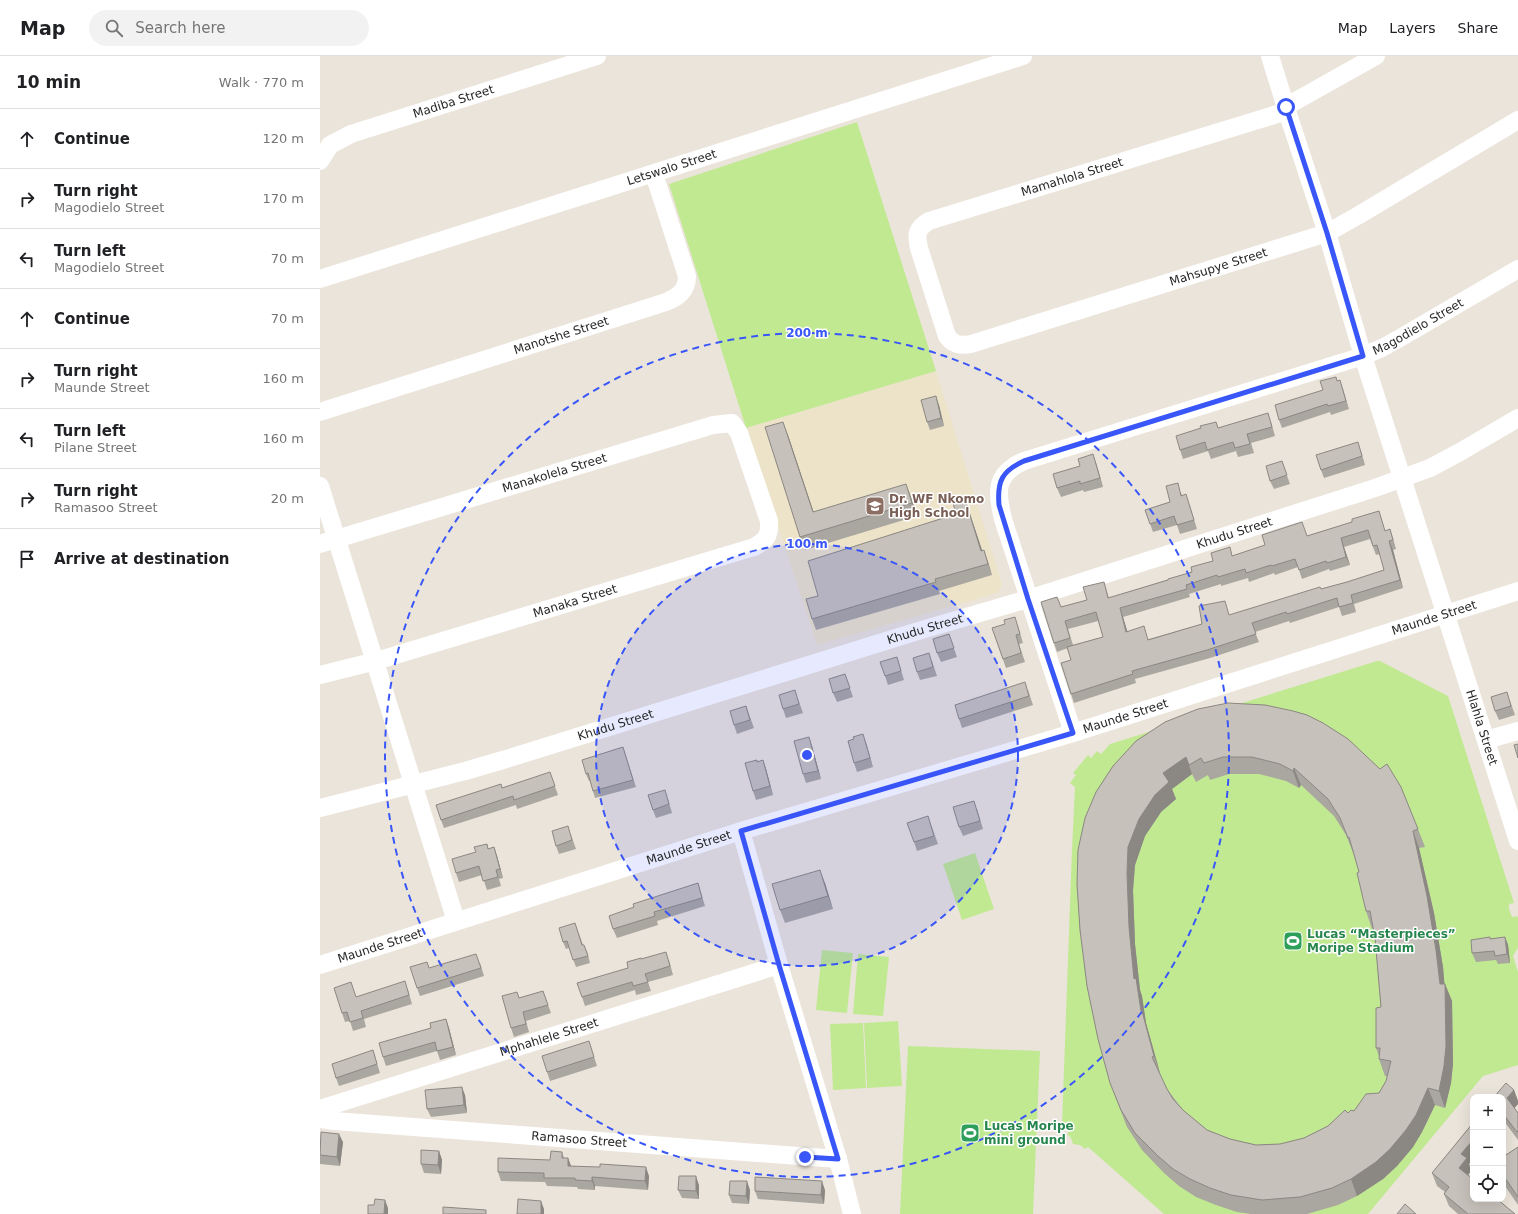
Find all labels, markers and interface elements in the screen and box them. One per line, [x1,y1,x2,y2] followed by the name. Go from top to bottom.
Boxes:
[89,10,369,46] search box
[20,17,65,39] text: Map
[103,17,125,39] icon: search
[135,19,225,37] text: Search here
[1338,20,1367,36] text: Map
[1389,20,1436,36] text: Layers
[1458,20,1498,36] text: Share
[16,72,81,92] text: 10 min
[219,75,304,90] text: Walk · 770 m
[411,82,496,121] street label: Madiba Street
[1277,98,1295,116] route start
[16,128,38,150] icon: ahead
[54,130,130,148] text: Continue
[262,131,304,146] text: 120 m
[625,147,718,188] street label: Letswalo Street
[1019,155,1125,199] street label: Mamahlola Street
[54,182,138,200] text: Turn right
[16,188,38,210] icon: right
[262,191,304,206] text: 170 m
[54,200,164,215] text: Magodielo Street
[54,242,126,260] text: Turn left
[1168,245,1269,289] street label: Mahsupye Street
[16,248,38,270] icon: left
[271,251,304,266] text: 70 m
[54,260,164,275] text: Magodielo Street
[1371,295,1466,358] street label: Magodielo Street
[16,308,38,330] icon: ahead
[54,310,130,328] text: Continue
[271,311,304,326] text: 70 m
[512,314,611,357] street label: Manotshe Street
[786,326,828,340] text: 200 m
[54,362,138,380] text: Turn right
[16,368,38,390] icon: right
[262,371,304,386] text: 160 m
[54,380,150,395] text: Maunde Street
[54,422,126,440] text: Turn left
[16,428,38,450] icon: left
[262,431,304,446] text: 160 m
[54,440,137,455] text: Pilane Street
[501,451,609,495] street label: Manakolela Street
[54,482,138,500] text: Turn right
[16,488,38,510] icon: right
[271,491,304,506] text: 20 m
[889,492,984,520] place label: Dr. WF Nkomo High School
[864,495,886,517] school or university icon: Dr. WF Nkomo High School
[54,500,158,515] text: Ramasoo Street
[1195,514,1274,552] street label: Khudu Street
[786,537,828,551] text: 100 m
[16,548,38,570] icon: arrive
[54,550,229,568] text: Arrive at destination
[531,581,619,620] street label: Manaka Street
[1390,598,1479,638] street label: Maunde Street
[885,611,965,647] street label: Khudu Street
[1463,688,1500,767] street label: Hlahla Street
[1081,696,1170,736] street label: Maunde Street
[576,707,655,743] street label: Khudu Street
[800,748,814,762] centre of rings
[645,827,733,868] street label: Maunde Street
[336,926,424,966] street label: Maunde Street
[1307,927,1456,955] place label: Lucas “Masterpieces” Moripe Stadium
[1282,930,1304,952] sports icon: Lucas “Masterpieces” Moripe Stadium
[498,1015,600,1059] street label: Mphahlele Street
[1470,1094,1506,1202] map controls
[1470,1094,1506,1130] button: +
[984,1119,1074,1147] place label: Lucas Moripe mini ground
[959,1122,981,1144] sports icon: Lucas Moripe mini ground
[531,1129,628,1150] street label: Ramasoo Street
[1470,1130,1506,1166] button: −
[796,1148,814,1166] route end
[1470,1166,1506,1202] button: locate

